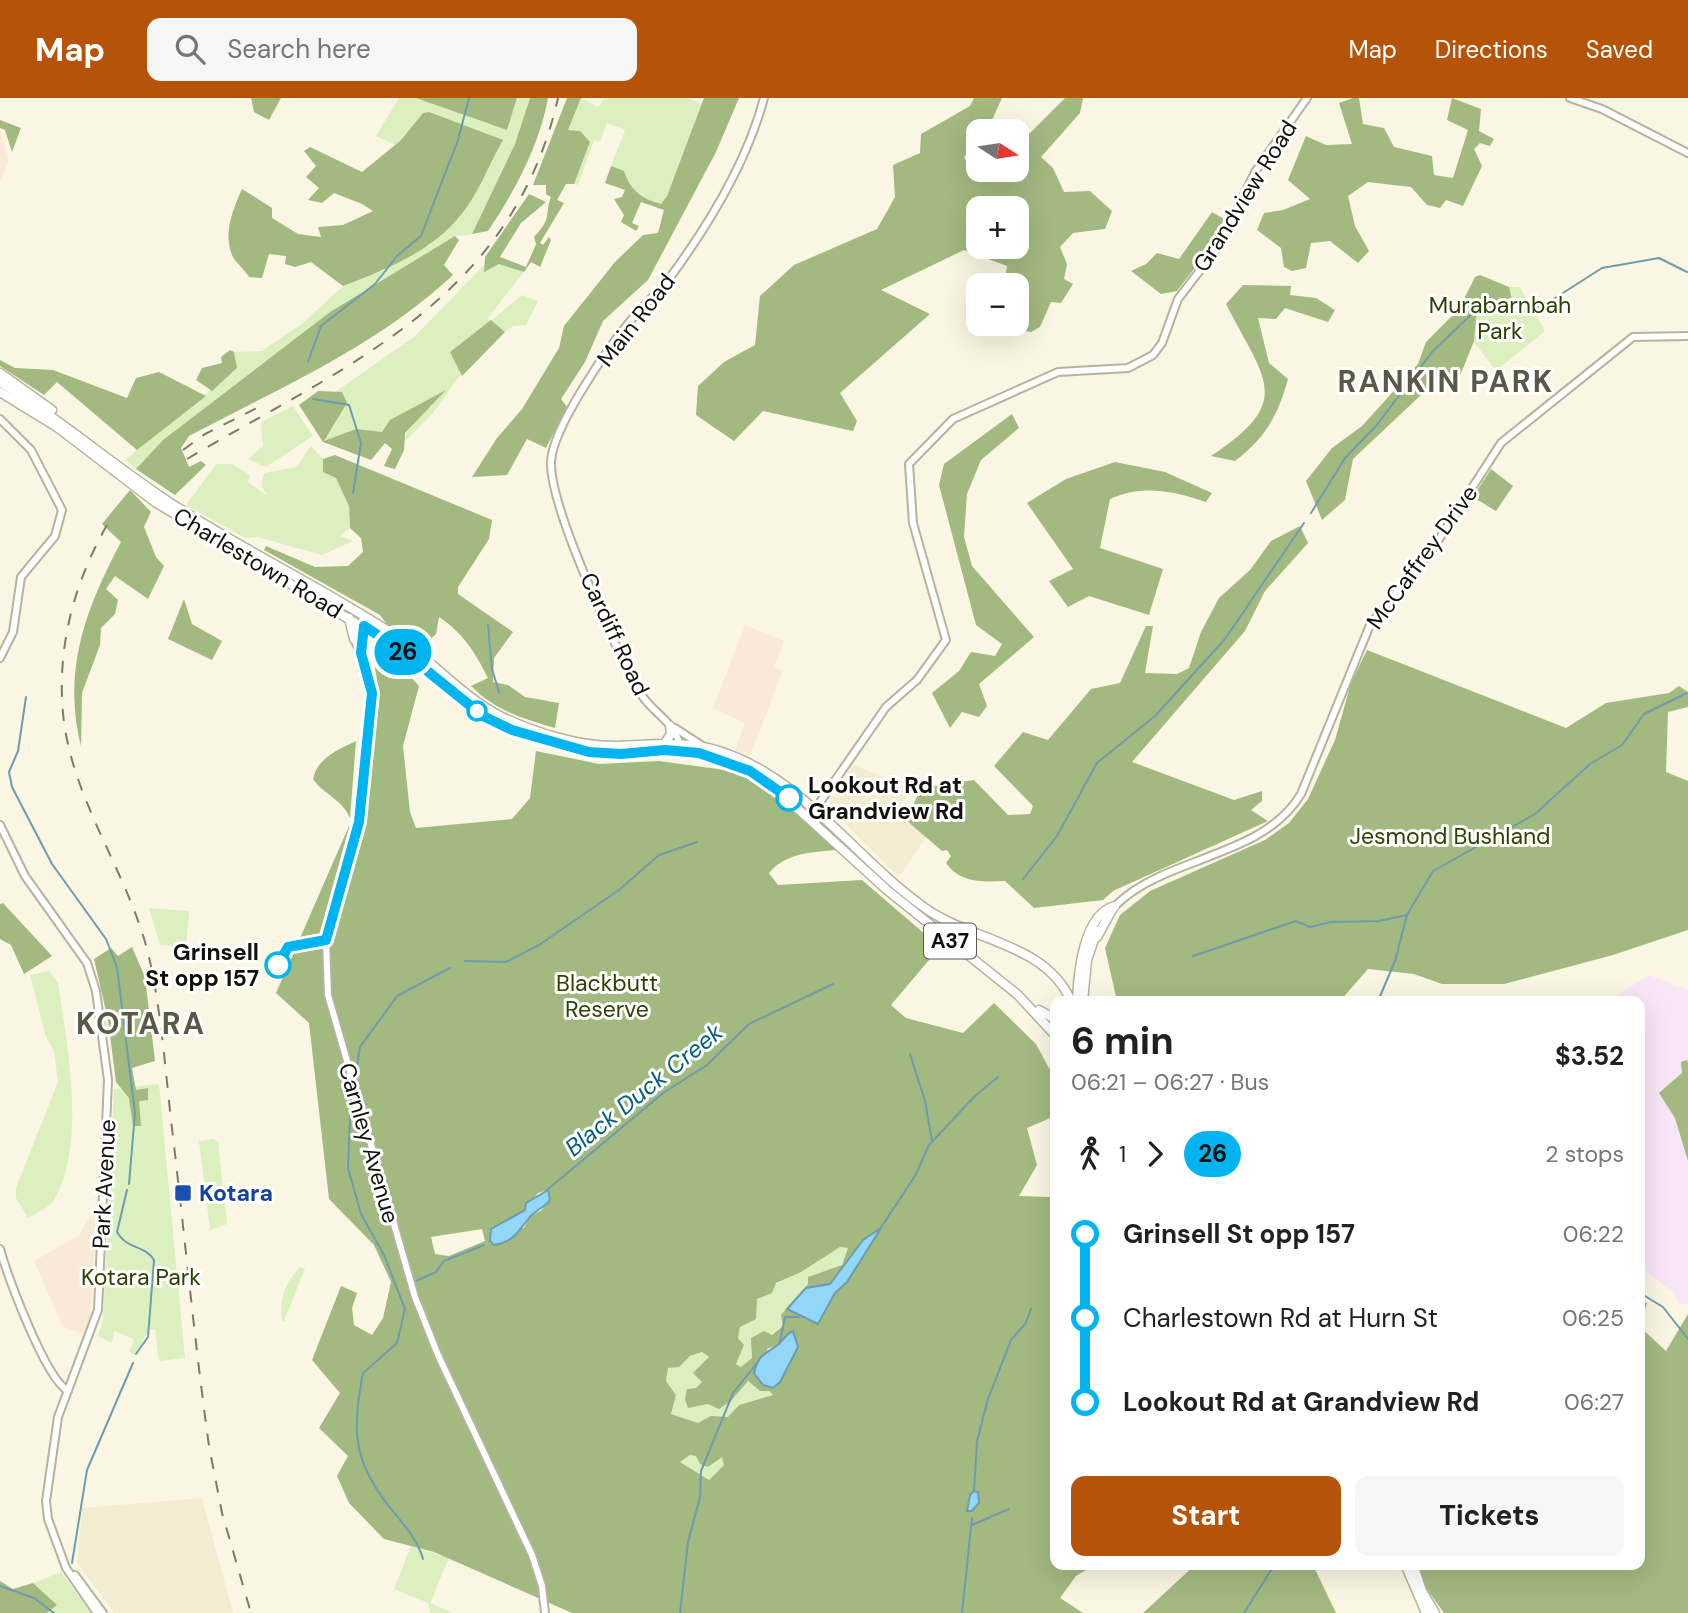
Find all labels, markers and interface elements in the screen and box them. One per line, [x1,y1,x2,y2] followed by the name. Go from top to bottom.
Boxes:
[147,18,637,81] search box
[35,28,105,71] text: Map
[171,30,209,68] icon: search
[227,32,371,66] text: Search here
[1349,34,1397,65] text: Map
[1435,34,1548,65] text: Directions
[1586,34,1653,65] text: Saved
[1186,114,1304,278] street label: Grandview Road
[966,119,1029,182] north arrow
[966,119,1029,336] map controls
[966,196,1029,259] button: +
[590,267,682,373] street label: Main Road
[966,273,1029,336] button: −
[1429,290,1571,346] park label: Murabarnbah Park
[1338,362,1554,401] district label: RANKIN PARK
[1360,479,1484,635] street label: McCaffrey Drive
[168,501,348,625] street label: Charlestown Road
[573,568,657,700] street label: Cardiff Road
[372,629,434,675] line badge: 26
[388,636,418,667] text: 26
[467,701,487,721] unlabelled marker
[808,770,964,826] place label: Lookout Rd at Grandview Rd
[776,785,802,811] marker: Lookout Rd at Grandview Rd
[1349,821,1551,851] park label: Jesmond Bushland
[924,924,976,958] road number: A37
[145,937,259,993] place label: Grinsell St opp 157
[265,952,291,978] marker: Grinsell St opp 157
[556,968,658,1024] park label: Blackbutt Reserve
[76,1004,206,1043] district label: KOTARA
[558,1016,730,1163] water label: Black Duck Creek
[1071,1016,1174,1066] text: 6 min
[1555,1039,1624,1073] text: $3.52
[332,1059,406,1227] street label: Carnley Avenue
[1071,1067,1269,1097] text: 06:21 – 06:27 · Bus
[86,1118,122,1250] street label: Park Avenue
[1071,1135,1109,1173] icon: walk
[1136,1135,1174,1173] icon: forward
[1198,1138,1227,1169] text: 26
[1119,1139,1126,1169] text: 1
[1545,1139,1624,1169] text: 2 stops
[199,1178,273,1208] place label: Kotara
[173,1183,193,1203] marker: Kotara
[1123,1217,1355,1251] text: Grinsell St opp 157
[1563,1219,1624,1249] text: 06:22
[81,1262,201,1292] park label: Kotara Park
[1123,1301,1438,1335] text: Charlestown Rd at Hurn St
[1562,1303,1624,1333] text: 06:25
[1123,1385,1479,1419] text: Lookout Rd at Grandview Rd
[1564,1387,1624,1417] text: 06:27
[1071,1476,1341,1556] button: Start
[1355,1476,1624,1556] button: Tickets

